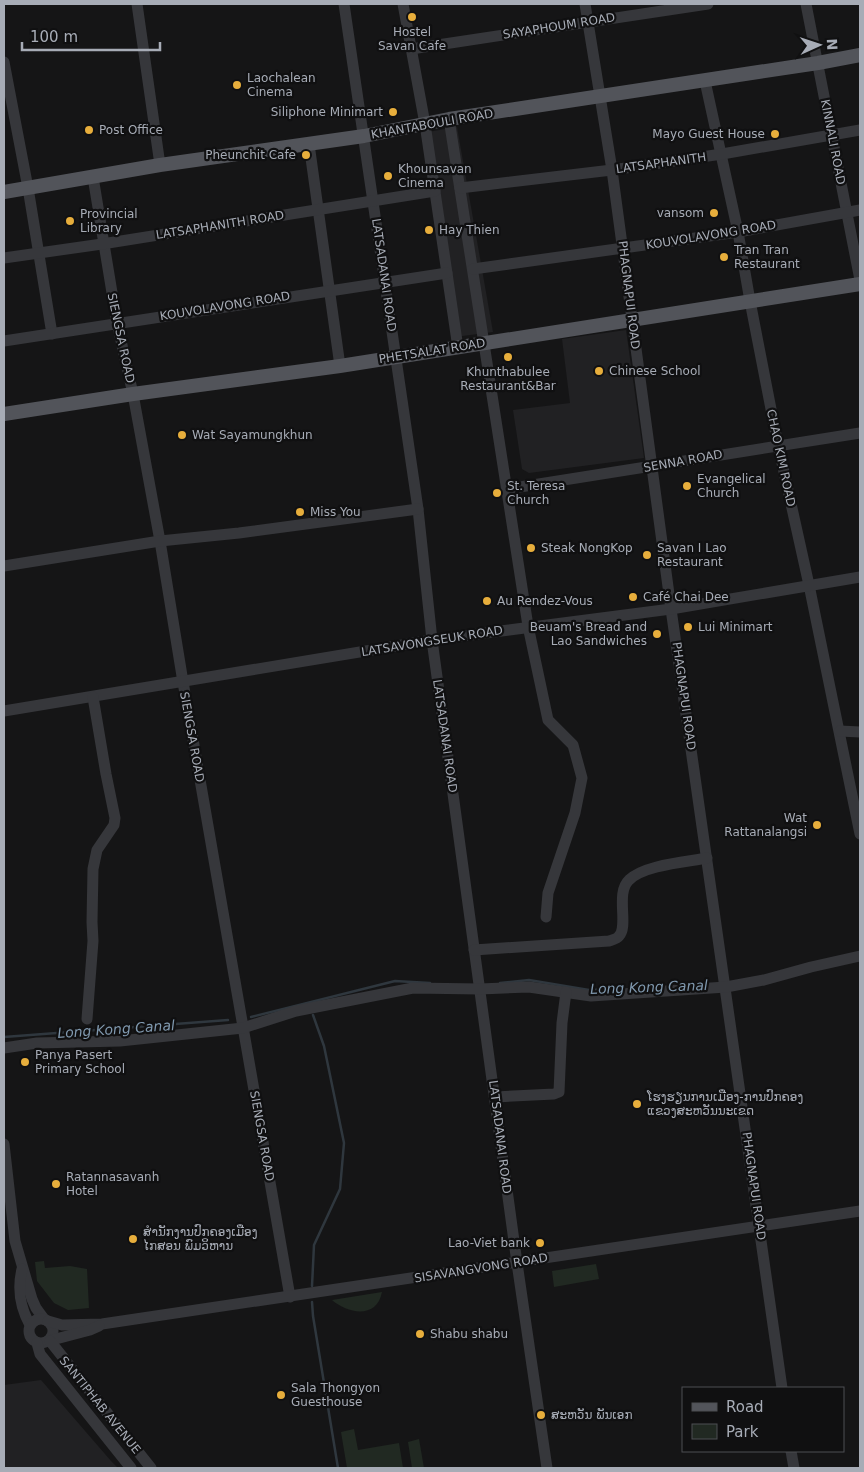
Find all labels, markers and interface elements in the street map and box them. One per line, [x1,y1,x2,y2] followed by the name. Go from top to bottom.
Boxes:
[502,10,616,42] street label: SAYAPHOUM ROAD
[406,11,418,23] marker: Hostel Savan Cafe
[22,20,160,52] scale bar
[794,20,844,70] north arrow
[378,25,446,53] place label: Hostel Savan Cafe
[30,28,78,46] text: 100 m
[824,38,840,51] text: N
[247,71,316,99] place label: Laochalean Cinema
[231,79,243,91] marker: Laochalean Cinema
[818,98,848,186] street label: KINNALI ROAD
[271,105,383,119] place label: Siliphone Minimart
[370,106,494,142] street label: KHANTABOULI ROAD
[387,106,399,118] marker: Siliphone Minimart
[99,123,163,137] place label: Post Office
[83,124,95,136] marker: Post Office
[652,127,765,141] place label: Mayo Guest House
[769,128,781,140] marker: Mayo Guest House
[205,148,296,162] place label: Pheunchit Cafe
[300,149,312,161] marker: Pheunchit Cafe
[615,150,707,176] street label: LATSAPHANITH
[398,162,472,190] place label: Khounsavan Cinema
[382,170,394,182] marker: Khounsavan Cinema
[657,206,704,220] place label: vansom
[80,207,138,235] place label: Provincial Library
[708,207,720,219] marker: vansom
[155,208,285,242] street label: LATSAPHANITH ROAD
[64,215,76,227] marker: Provincial Library
[369,217,399,333] street label: LATSADANAI ROAD
[645,218,777,252] street label: KOUVOLAVONG ROAD
[439,223,500,237] place label: Hay Thien
[423,224,435,236] marker: Hay Thien
[615,240,643,350] street label: PHAGNAPUI ROAD
[733,243,800,271] place label: Tran Tran Restaurant
[718,251,730,263] marker: Tran Tran Restaurant
[159,289,291,323] street label: KOUVOLAVONG ROAD
[105,292,137,384] street label: SIENGSA ROAD
[378,336,486,366] street label: PHETSALAT ROAD
[502,351,514,363] marker: Khunthabulee Restaurant&Bar
[609,364,701,378] place label: Chinese School
[460,365,556,393] place label: Khunthabulee Restaurant&Bar
[593,365,605,377] marker: Chinese School
[764,408,798,508] street label: CHAO KIM ROAD
[192,428,313,442] place label: Wat Sayamungkhun
[176,429,188,441] marker: Wat Sayamungkhun
[642,447,724,475] street label: SENNA ROAD
[697,472,766,500] place label: Evangelical Church
[507,479,565,507] place label: St. Teresa Church
[681,480,693,492] marker: Evangelical Church
[491,487,503,499] marker: St. Teresa Church
[310,505,361,519] place label: Miss You
[294,506,306,518] marker: Miss You
[541,541,633,555] place label: Steak NongKop
[657,541,727,569] place label: Savan I Lao Restaurant
[525,542,537,554] marker: Steak NongKop
[641,549,653,561] marker: Savan I Lao Restaurant
[643,590,729,604] place label: Café Chai Dee
[627,591,639,603] marker: Café Chai Dee
[497,594,593,608] place label: Au Rendez-Vous
[481,595,493,607] marker: Au Rendez-Vous
[530,620,647,648] place label: Beuam's Bread and Lao Sandwiches
[698,620,773,634] place label: Lui Minimart
[682,621,694,633] marker: Lui Minimart
[360,623,504,659] street label: LATSAVONGSEUK ROAD
[651,628,663,640] marker: Beuam's Bread and Lao Sandwiches
[669,641,699,751] street label: PHAGNAPUI ROAD
[430,678,460,794] street label: LATSADANAI ROAD
[177,691,207,783] street label: SIENGSA ROAD
[724,811,807,839] place label: Wat Rattanalangsi
[811,819,823,831] marker: Wat Rattanalangsi
[590,977,708,997] water label: Long Kong Canal
[57,1017,175,1041] water label: Long Kong Canal
[35,1048,125,1076] place label: Panya Pasert Primary School
[19,1056,31,1068] marker: Panya Pasert Primary School
[486,1079,514,1195] street label: LATSADANAI ROAD
[646,1089,803,1118] place label: ໂຮງຮຽນການເມືອງ-ການປົກຄອງ ແຂວງສະຫວັນນະເຂດ
[247,1090,277,1182] street label: SIENGSA ROAD
[631,1098,643,1110] marker: ໂຮງຮຽນການເມືອງ-ການປົກຄອງ ແຂວງສະຫວັນນະເຂດ
[739,1131,769,1241] street label: PHAGNAPUI ROAD
[66,1170,159,1198] place label: Ratannasavanh Hotel
[50,1178,62,1190] marker: Ratannasavanh Hotel
[143,1224,258,1253] place label: ສຳນັກງານປົກຄອງເມືອງ ໄກສອນ ພົມວິຫານ
[127,1233,139,1245] marker: ສຳນັກງານປົກຄອງເມືອງ ໄກສອນ ພົມວິຫານ
[448,1236,530,1250] place label: Lao-Viet bank
[534,1237,546,1249] marker: Lao-Viet bank
[413,1251,549,1285] street label: SISAVANGVONG ROAD
[430,1327,508,1341] place label: Shabu shabu
[414,1328,426,1340] marker: Shabu shabu
[56,1354,144,1456] street label: SANTIPHAB AVENUE
[291,1381,380,1409] place label: Sala Thongyon Guesthouse
[682,1387,844,1452] legend
[275,1389,287,1401] marker: Sala Thongyon Guesthouse
[726,1398,764,1416] text: Road
[551,1408,632,1422] place label: ສະຫວັນ ພັນເອກ
[535,1409,547,1421] marker: ສະຫວັນ ພັນເອກ
[726,1423,759,1441] text: Park

